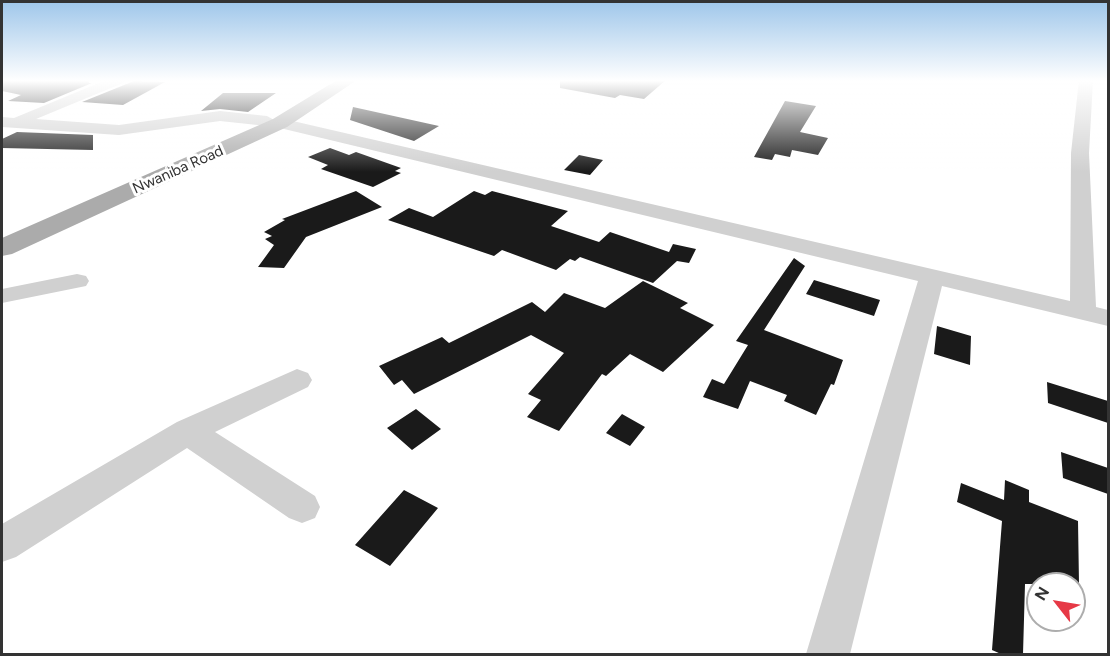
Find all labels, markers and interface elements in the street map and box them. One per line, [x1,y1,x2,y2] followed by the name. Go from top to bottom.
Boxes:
[130,142,226,198] street label: Nwaniba Road
[1026,572,1086,632] north arrow
[1031,583,1053,604] text: N

